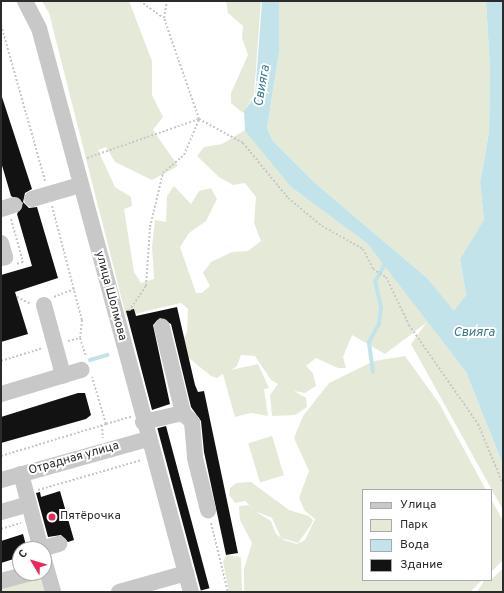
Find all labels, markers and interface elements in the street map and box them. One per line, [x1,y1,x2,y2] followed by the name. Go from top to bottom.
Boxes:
[252,64,274,108] water label: Свияга
[91,250,129,342] street label: улица Шолмова
[453,325,495,341] water label: Свияга
[27,439,121,479] street label: Отрадная улица
[362,489,492,581] legend
[400,497,436,513] text: Улица
[60,510,121,524] place label: Пятёрочка
[47,512,57,522] marker: Пятёрочка
[400,517,428,533] text: Парк
[400,537,429,553] text: Вода
[12,541,52,581] north arrow
[16,547,31,561] text: С
[400,557,443,573] text: Здание

